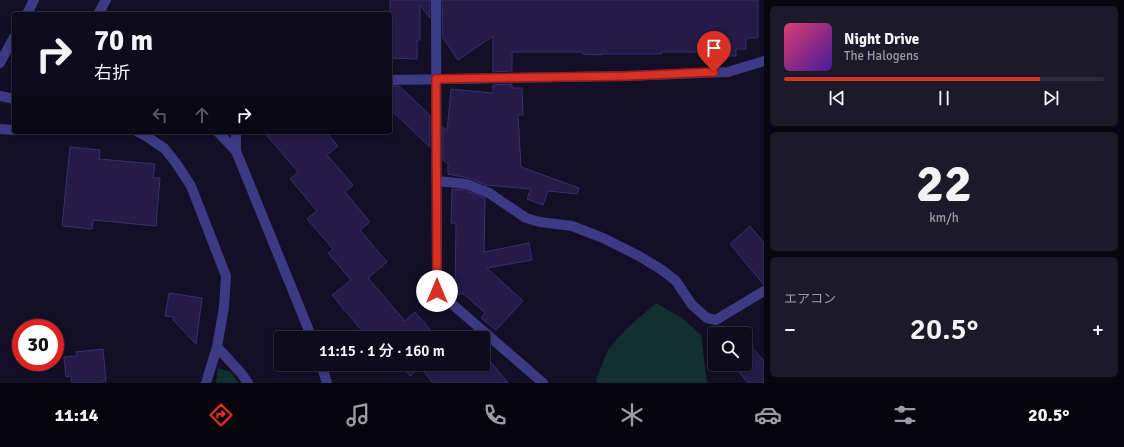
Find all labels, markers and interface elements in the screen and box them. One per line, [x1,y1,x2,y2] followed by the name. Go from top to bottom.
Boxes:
[94,24,153,58] text: 70 m
[28,28,80,80] icon: right
[844,30,919,48] text: Night Drive
[697,31,731,72] pin
[703,37,725,59] icon: arrive
[844,48,919,64] text: The Halogens
[94,62,130,84] text: 右折
[826,87,848,109] icon: previous
[933,87,955,109] icon: pause
[1040,87,1062,109] icon: next
[149,104,171,126] icon: left
[191,104,213,126] icon: ahead
[233,104,255,126] icon: right
[916,152,972,216] text: 22
[929,210,959,226] text: km/h
[416,270,458,312] position arrow
[784,291,836,307] text: エアコン
[910,311,978,348] text: 20.5°
[784,316,796,343] text: −
[1092,316,1104,343] text: +
[12,319,64,371] speed limit sign: 30
[708,327,752,371] map controls
[708,327,752,371] button: search
[319,342,445,360] text: 11:15 · 1 分 · 160 m
[207,401,235,429] icon: directions
[344,401,372,429] icon: music
[481,401,509,429] icon: phone
[618,401,646,429] icon: climate
[754,401,782,429] icon: car
[891,401,919,429] icon: filters
[54,404,99,426] text: 11:14
[1028,404,1070,426] text: 20.5°

